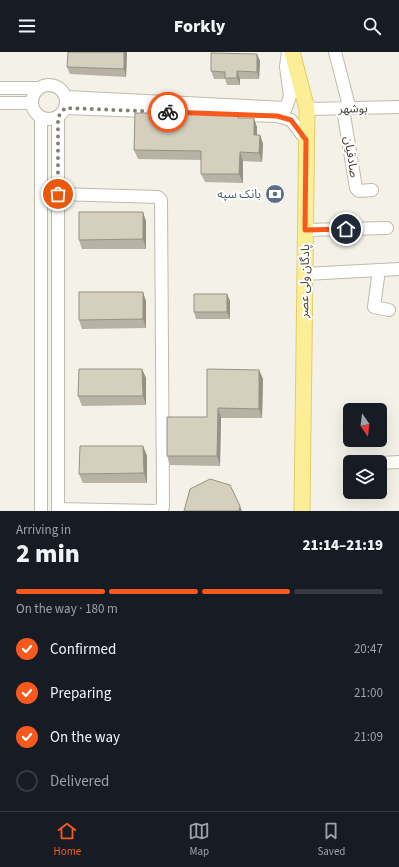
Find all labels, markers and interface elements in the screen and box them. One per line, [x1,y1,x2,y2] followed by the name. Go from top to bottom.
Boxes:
[174,14,225,39] text: Forkly
[16,15,38,37] icon: menu
[361,15,383,37] icon: search
[148,92,188,132] courier
[337,100,368,118] street label: بوشهر
[157,101,179,123] icon: bike
[339,135,363,179] street label: صادقیان
[41,177,75,211] pin
[47,183,69,205] icon: bag
[264,183,286,205] bank icon: بانک سپه
[217,186,261,203] place label: بانک سپه
[329,212,363,246] pin
[335,218,357,240] icon: home
[296,244,314,319] street label: پادگان ولی عصر
[343,403,387,447] north arrow
[343,403,387,499] map controls
[343,455,387,499] button: layers
[16,521,71,539] text: Arriving in
[16,535,80,572] text: 2 min
[302,535,383,556] text: 21:14–21:19
[16,600,118,618] text: On the way · 180 m
[16,638,38,660] icon: check
[50,639,116,660] text: Confirmed
[354,640,383,658] text: 20:47
[16,682,38,704] icon: check
[50,683,111,704] text: Preparing
[354,684,383,702] text: 21:00
[16,726,38,748] icon: check
[50,727,120,748] text: On the way
[354,728,383,746] text: 21:09
[50,771,109,792] text: Delivered
[54,820,81,859] tab: Home
[188,820,210,859] tab: Map
[317,820,345,859] tab: Saved

